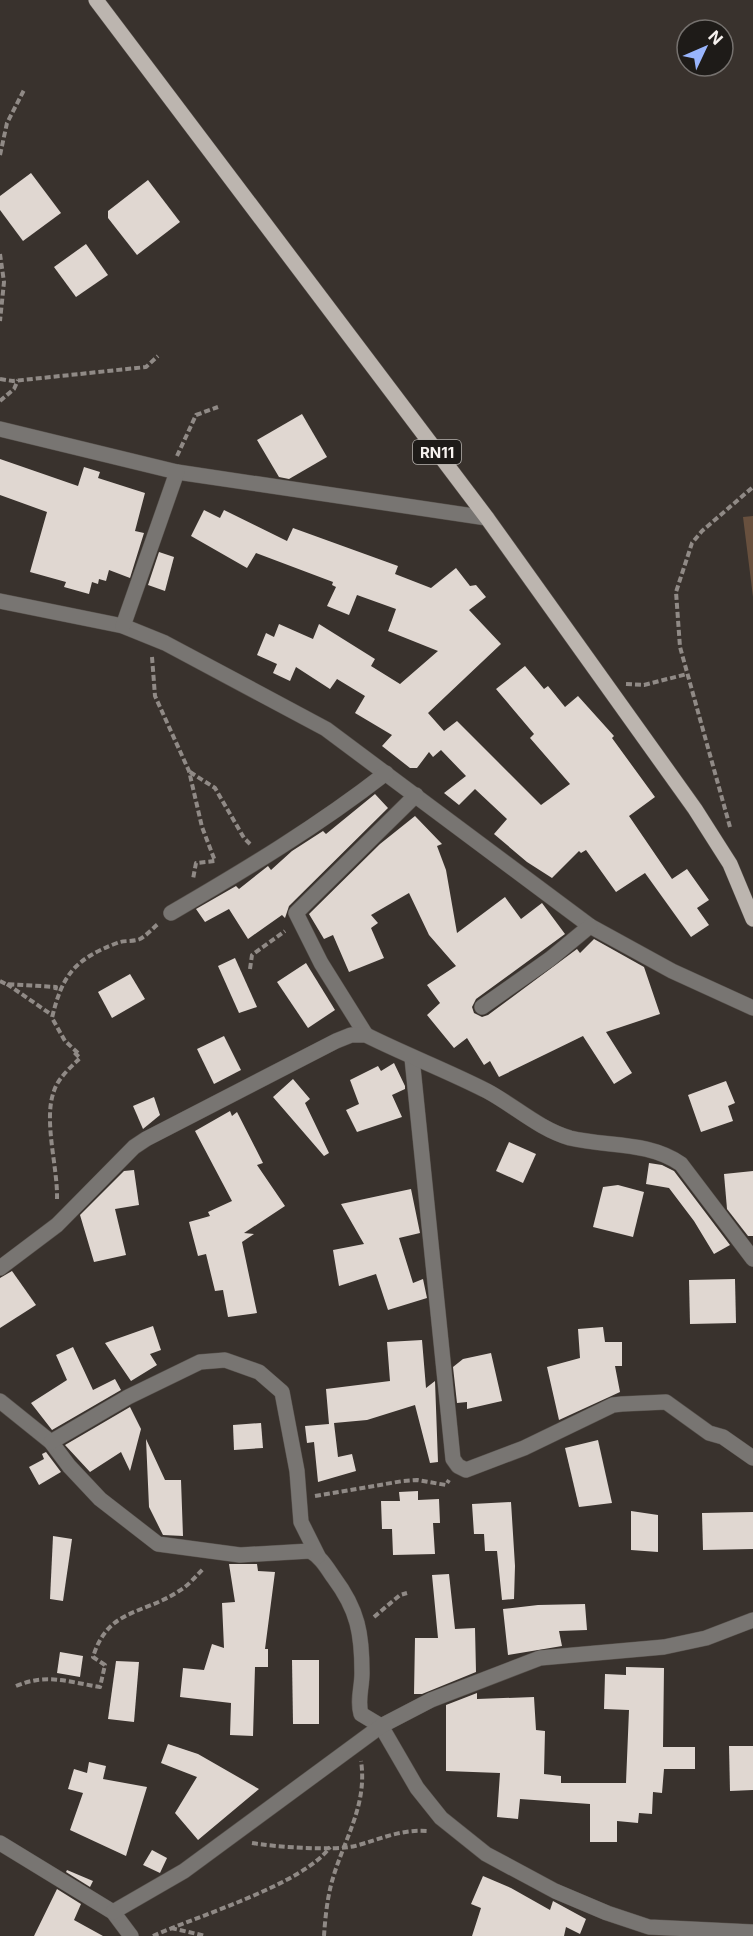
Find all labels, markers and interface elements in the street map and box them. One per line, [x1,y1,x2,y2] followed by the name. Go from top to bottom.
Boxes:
[675,18,735,78] north arrow
[704,26,727,49] text: N
[413,440,461,464] road number: RN11

